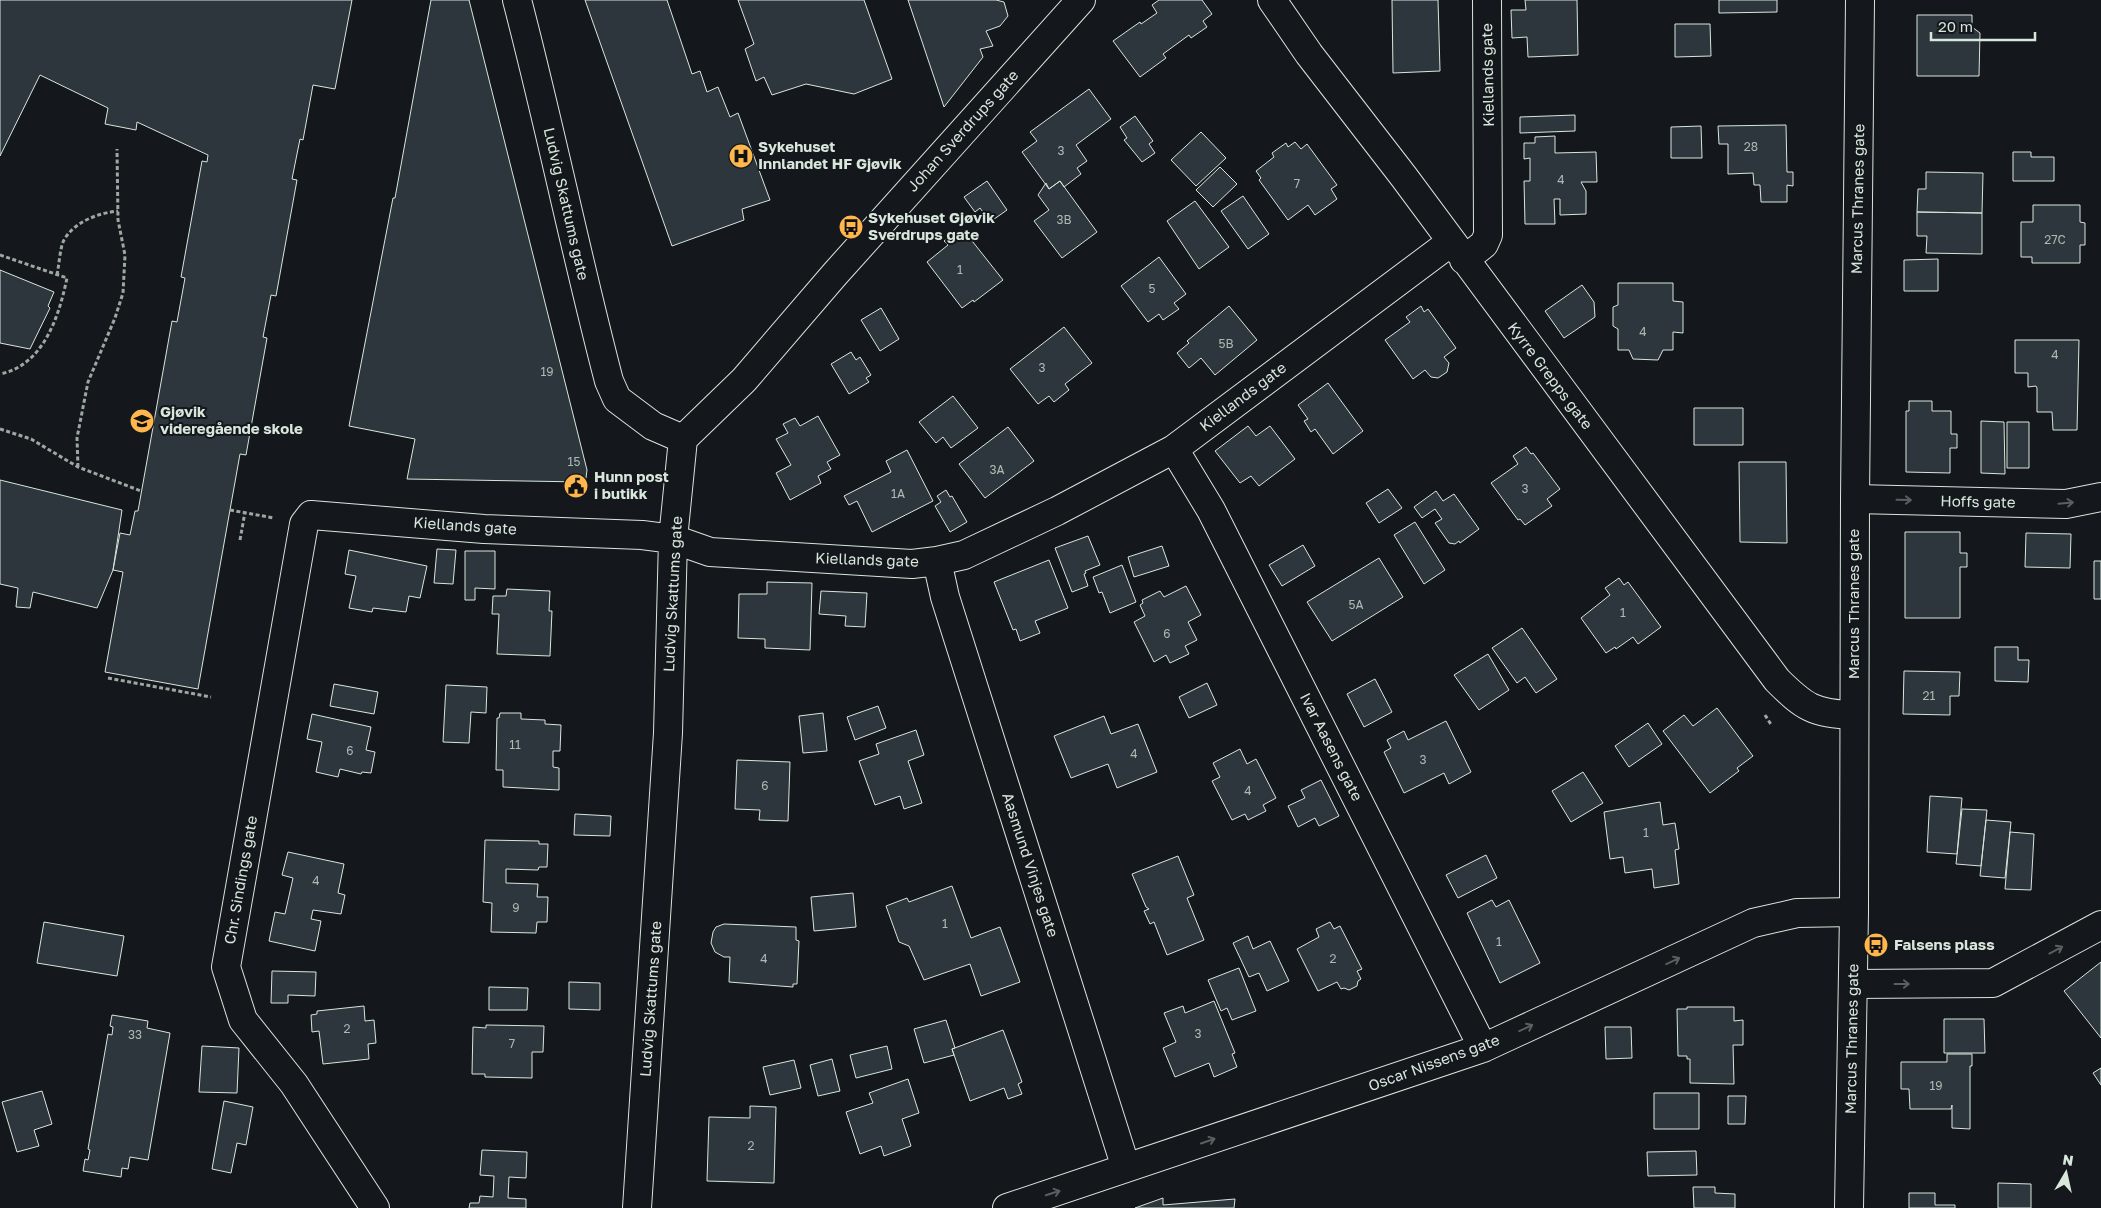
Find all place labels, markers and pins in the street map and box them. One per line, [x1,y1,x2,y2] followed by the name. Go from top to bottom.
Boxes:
[758,137,902,172] place label: Sykehuset Innlandet HF Gjøvik
[728,143,754,169] hospital icon: Sykehuset Innlandet HF Gjøvik
[868,208,995,243] place label: Sykehuset Gjøvik Sverdrups gate
[838,214,864,240] bus stop icon: Sykehuset Gjøvik Sverdrups gate
[160,402,303,437] place label: Gjøvik videregående skole
[129,408,155,434] school or university icon: Gjøvik videregående skole
[594,467,669,502] place label: Hunn post i butikk
[563,473,589,499] public building icon: Hunn post i butikk
[1863,932,1889,958] bus stop icon: Falsens plass
[1894,935,1995,953] place label: Falsens plass

